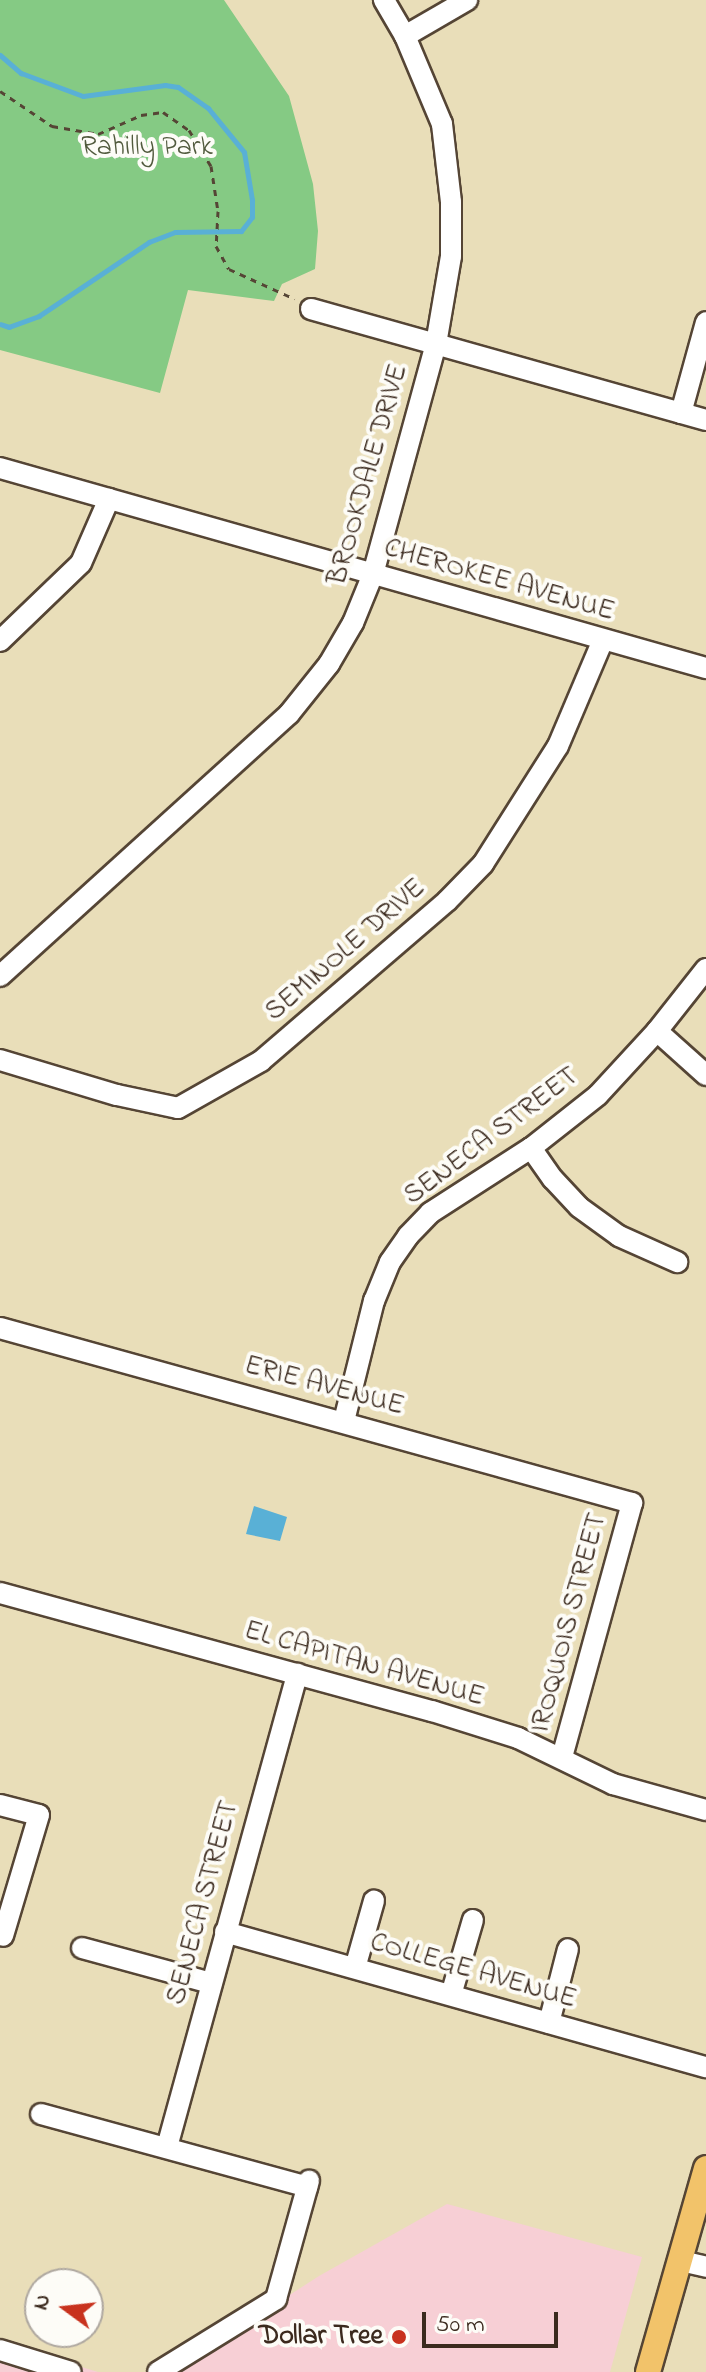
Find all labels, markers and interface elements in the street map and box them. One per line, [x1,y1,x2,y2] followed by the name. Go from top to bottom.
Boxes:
[81,131,213,165] park label: Rahilly Park
[321,361,417,589] street label: BROOKDALE DRIVE
[380,532,618,630] street label: CHEROKEE AVENUE
[259,872,433,1030] street label: SEMINOLE DRIVE
[398,1060,586,1214] street label: SENECA STREET
[240,1350,408,1424] street label: ERIE AVENUE
[525,1510,615,1736] street label: IROQUOIS STREET
[240,1615,488,1715] street label: EL CAPITAN AVENUE
[161,1797,247,2009] street label: SENECA STREET
[366,1926,580,2018] street label: COLLEGE AVENUE
[24,2268,104,2348] north arrow
[25,2291,60,2314] text: N
[426,2296,562,2346] scale bar
[436,2308,485,2343] text: 50 m
[259,2320,383,2354] place label: Dollar Tree
[390,2328,408,2346] marker: Dollar Tree

